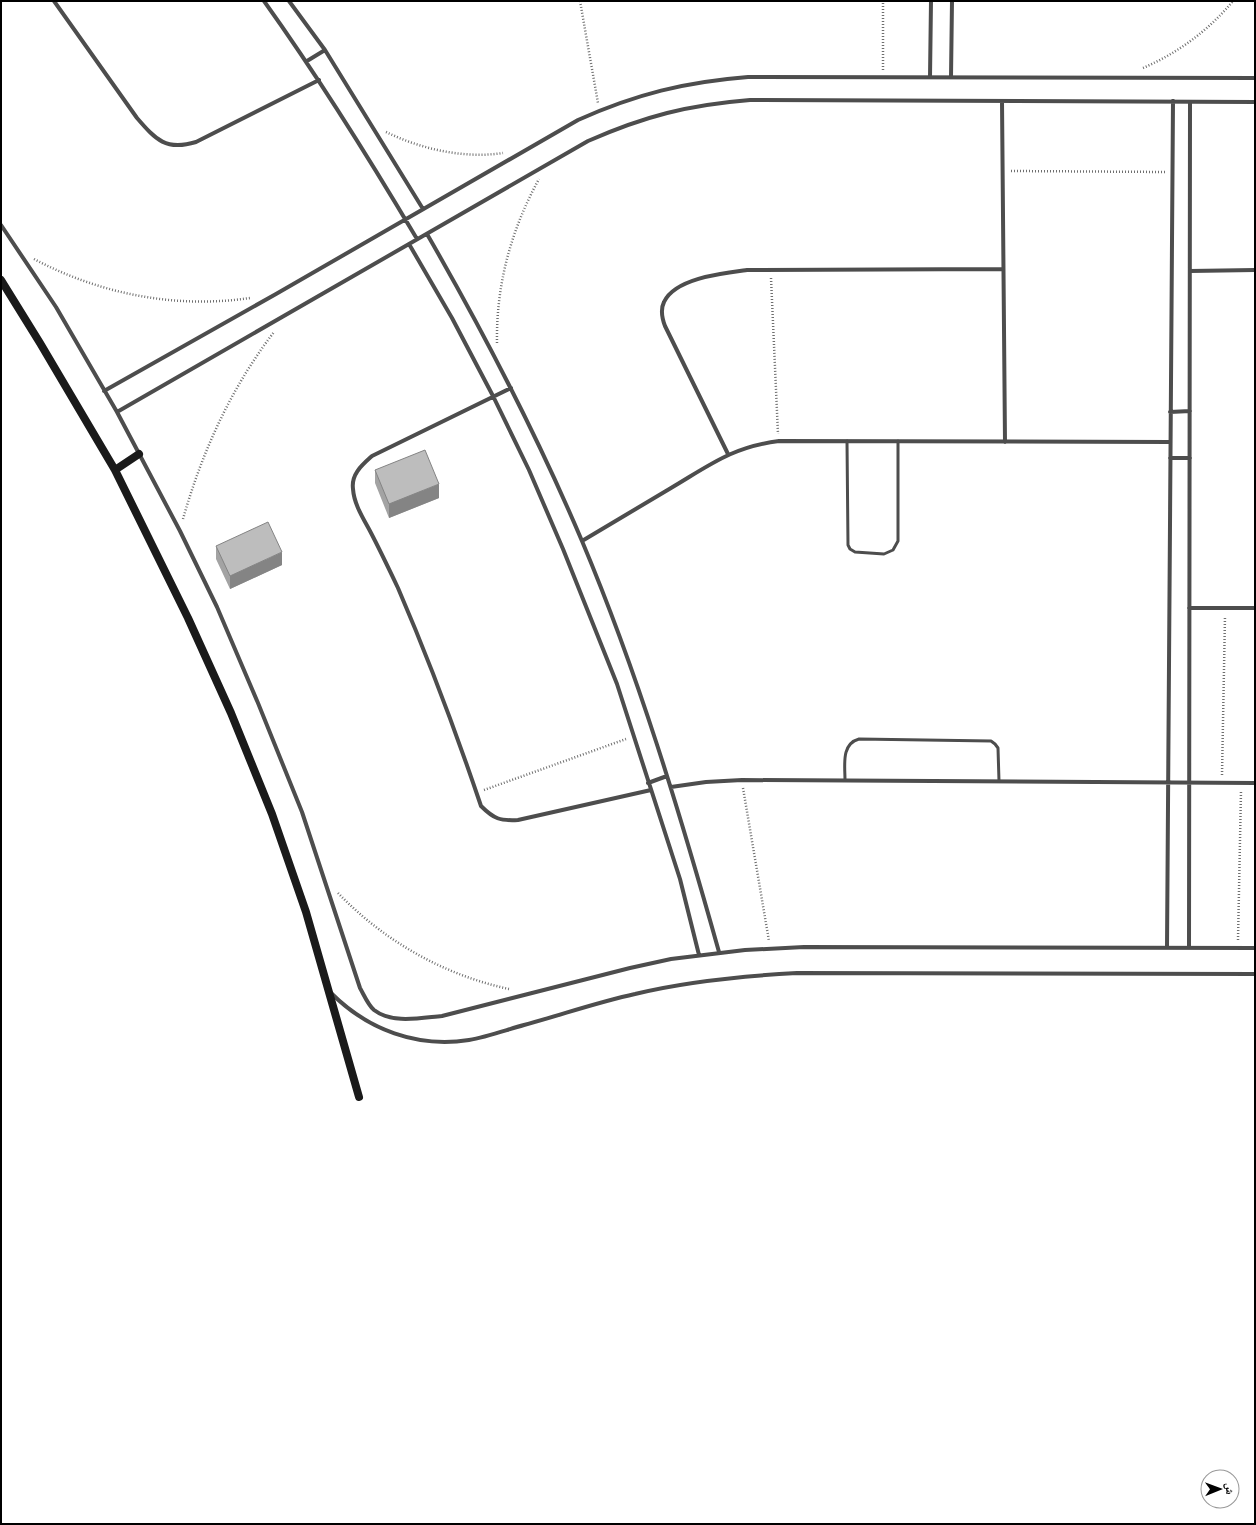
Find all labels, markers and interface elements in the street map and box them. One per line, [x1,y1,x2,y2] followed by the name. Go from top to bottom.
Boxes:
[1200,1469,1240,1509] north arrow
[1222,1483,1236,1495] text: ش

